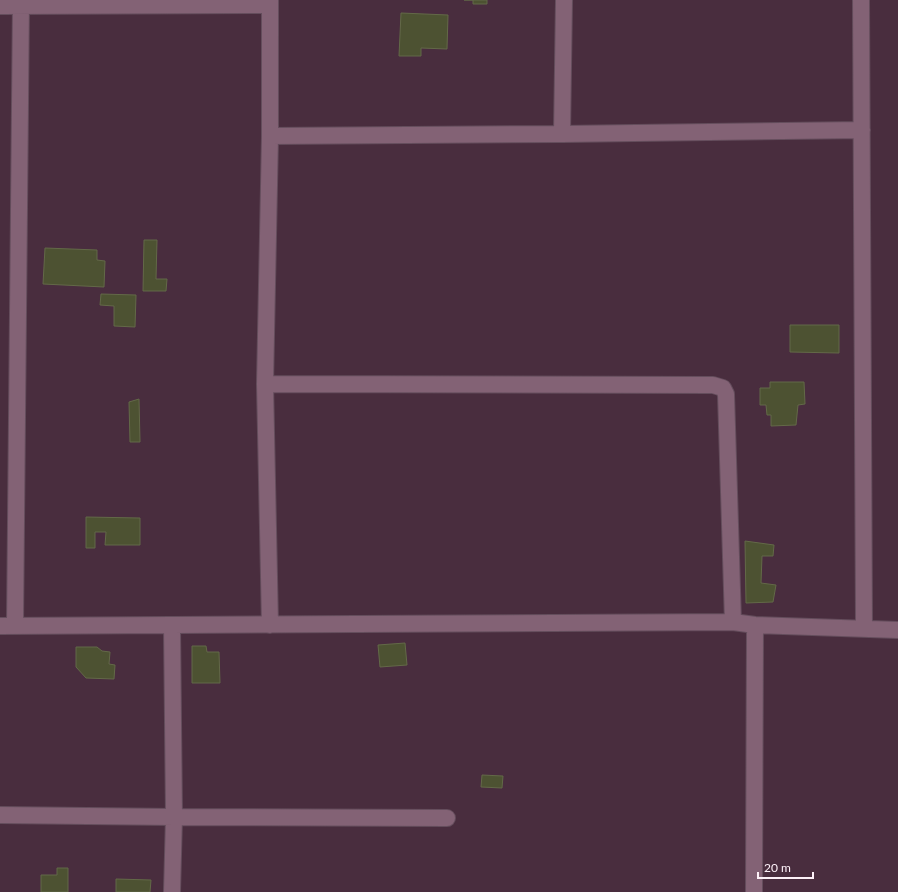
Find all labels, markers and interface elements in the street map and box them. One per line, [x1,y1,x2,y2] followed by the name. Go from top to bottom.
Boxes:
[758,854,813,880] scale bar
[764,860,791,875] text: 20 m

